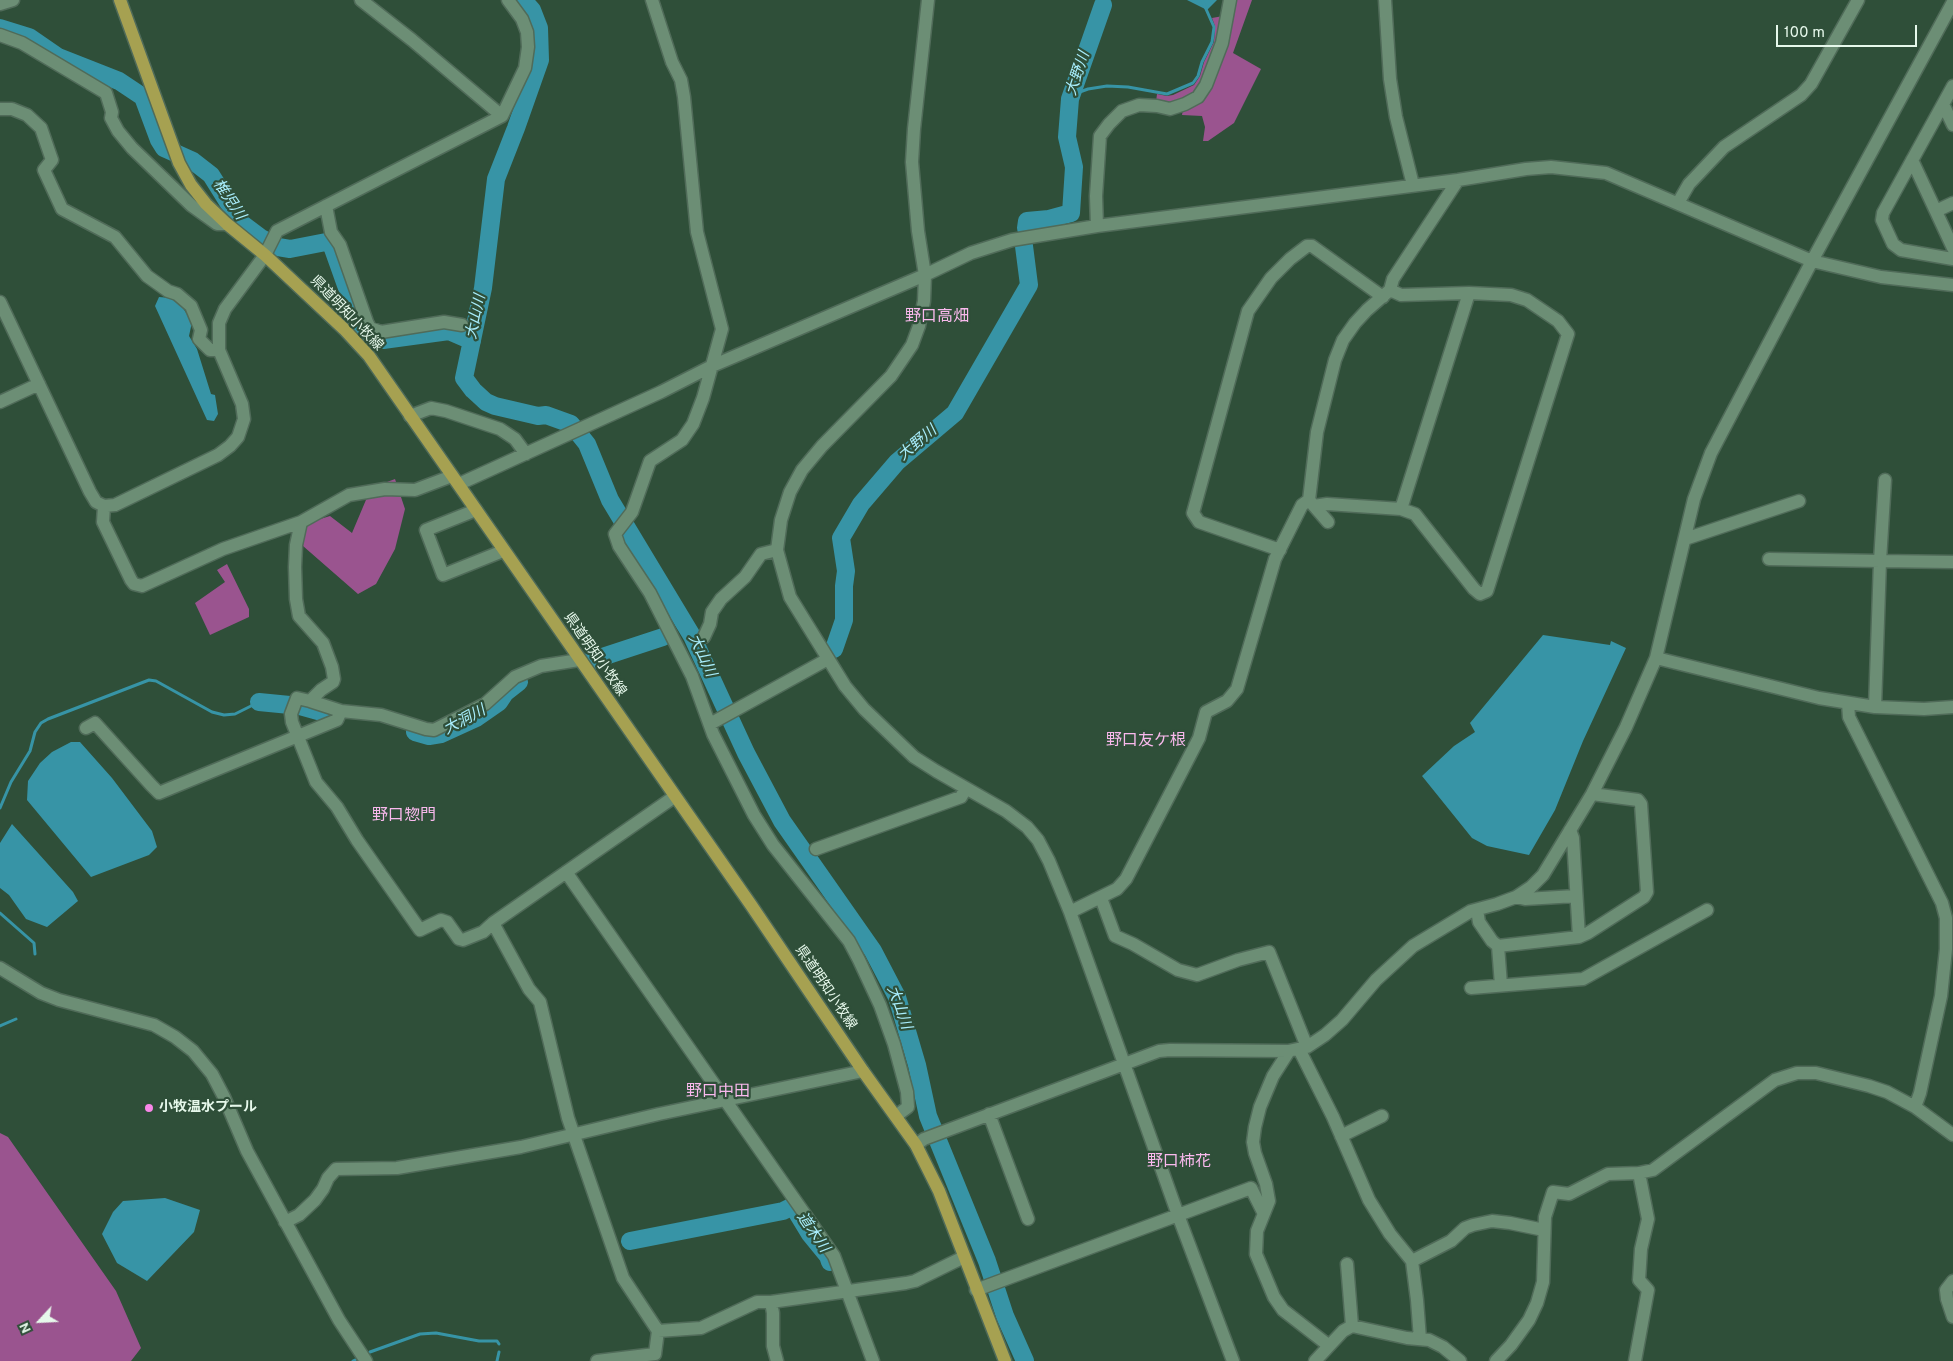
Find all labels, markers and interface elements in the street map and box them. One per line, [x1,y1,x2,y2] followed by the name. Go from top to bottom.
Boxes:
[1778,15,1919,47] scale bar
[1784,24,1825,43] text: 100 m
[1063,50,1095,98] water label: 大野川
[208,176,248,224] water label: 椎児川
[306,273,386,355] street label: 県道明知小牧線
[464,293,490,341] water label: 大山川
[905,308,969,328] district label: 野口高畑
[895,423,941,465] water label: 大野川
[559,610,629,700] street label: 県道明知小牧線
[683,632,719,680] water label: 大山川
[441,702,489,740] water label: 大洞川
[1106,732,1186,752] district label: 野口友ケ根
[372,807,436,827] district label: 野口惣門
[791,943,859,1033] street label: 県道明知小牧線
[882,984,914,1032] water label: 大山川
[686,1083,750,1103] district label: 野口中田
[159,1100,257,1116] place label: 小牧温水プール
[143,1102,155,1114] marker: 小牧温水プール
[1147,1153,1211,1173] district label: 野口柿花
[792,1209,832,1257] water label: 道木川
[15,1296,65,1346] north arrow
[16,1319,36,1336] text: N

